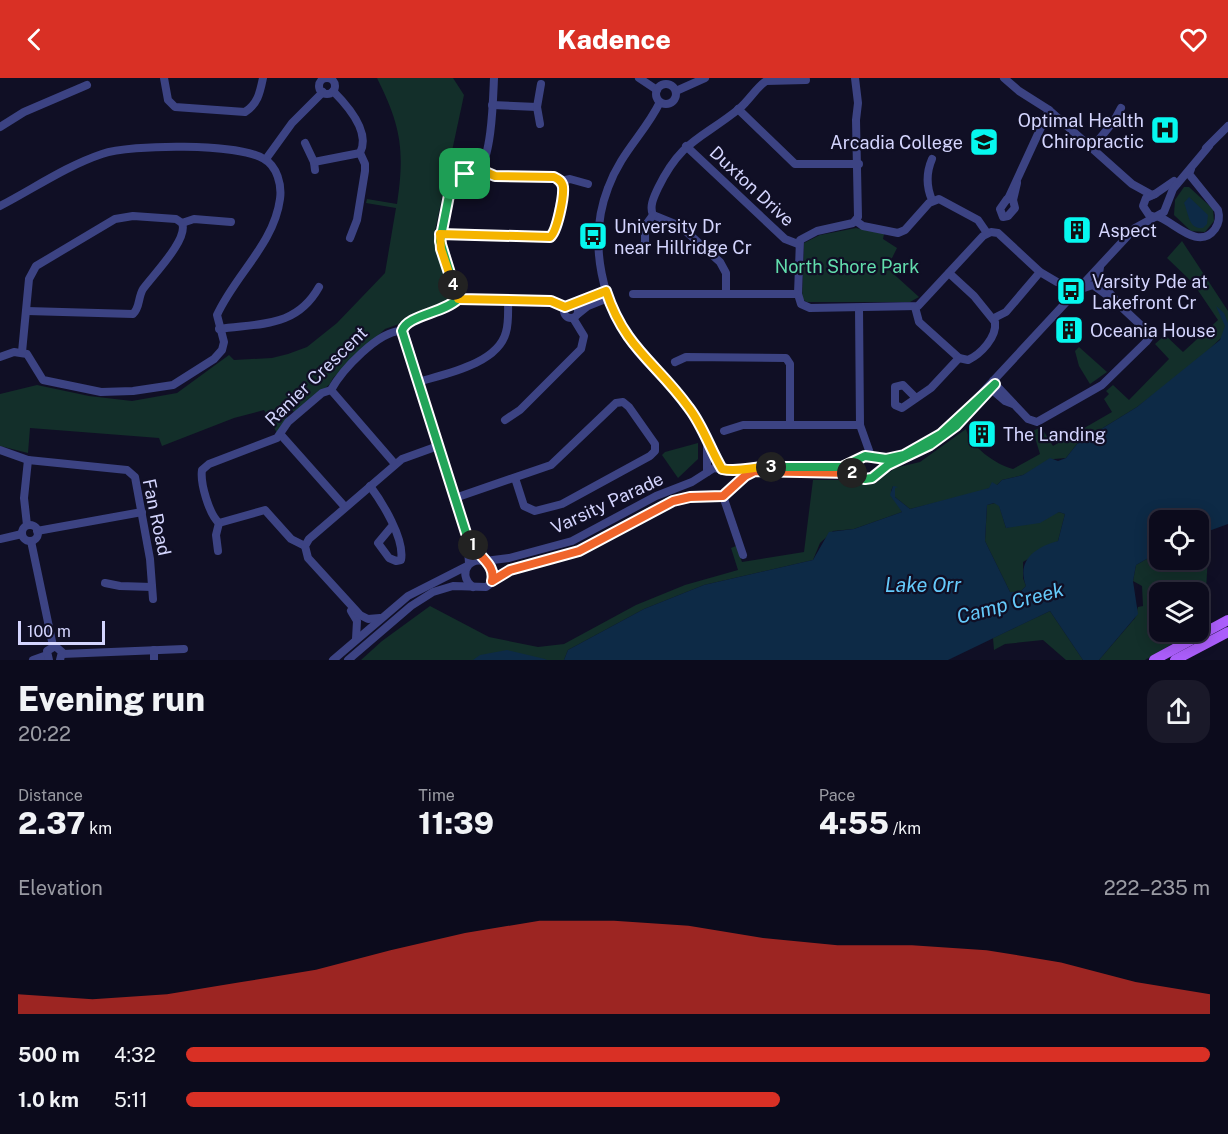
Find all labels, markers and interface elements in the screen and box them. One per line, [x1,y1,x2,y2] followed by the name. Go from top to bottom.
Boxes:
[18,23,51,56] icon: back
[557,23,671,55] text: Kadence
[1177,23,1210,56] icon: heart
[1018,110,1144,152] place label: Optimal Health Chiropractic
[1149,114,1181,146] hospital icon: Optimal Health Chiropractic
[968,126,1000,158] school or university icon: Arcadia College
[830,132,963,153] place label: Arcadia College
[706,142,798,230] street label: Duxton Drive
[439,148,490,199] pin
[448,157,481,190] icon: arrive
[1061,214,1093,246] building icon: Aspect
[614,216,752,258] place label: University Dr near Hillridge Cr
[577,220,609,252] bus stop icon: University Dr near Hillridge Cr
[1098,220,1157,241] place label: Aspect
[775,256,919,277] park label: North Shore Park
[438,270,468,300] pin: 4
[1092,271,1208,313] place label: Varsity Pde at Lakefront Cr
[448,275,458,294] text: 4
[1055,275,1087,307] bus stop icon: Varsity Pde at Lakefront Cr
[1053,314,1085,346] building icon: Oceania House
[1090,320,1216,341] place label: Oceania House
[261,322,371,430] street label: Ranier Crescent
[966,418,998,450] building icon: The Landing
[1003,424,1106,445] place label: The Landing
[756,452,786,482] pin: 3
[766,457,776,476] text: 3
[837,458,867,488] pin: 2
[847,463,857,482] text: 2
[547,468,667,538] street label: Varsity Parade
[139,477,175,557] street label: Fan Road
[1149,510,1209,642] map controls
[1149,510,1209,570] button: locate
[458,530,488,560] pin: 1
[470,535,476,554] text: 1
[885,573,962,597] water label: Lake Orr
[954,577,1066,629] water label: Camp Creek
[1149,582,1209,642] button: layers
[18,618,105,646] scale bar
[27,622,71,641] text: 100 m
[18,680,205,718] text: Evening run
[1147,680,1210,743] button: share
[18,722,71,746] text: 20:22
[18,786,83,805] text: Distance
[418,786,455,805] text: Time
[819,786,855,805] text: Pace
[18,805,85,841] text: 2.37
[418,805,494,841] text: 11:39
[819,805,889,841] text: 4:55
[85,819,112,838] text: km
[889,819,921,838] text: /km
[18,876,103,900] text: Elevation
[1104,876,1210,900] text: 222–235 m
[18,1043,80,1067] text: 500 m
[114,1043,156,1067] text: 4:32
[18,1088,79,1112] text: 1.0 km
[114,1088,148,1112] text: 5:11

